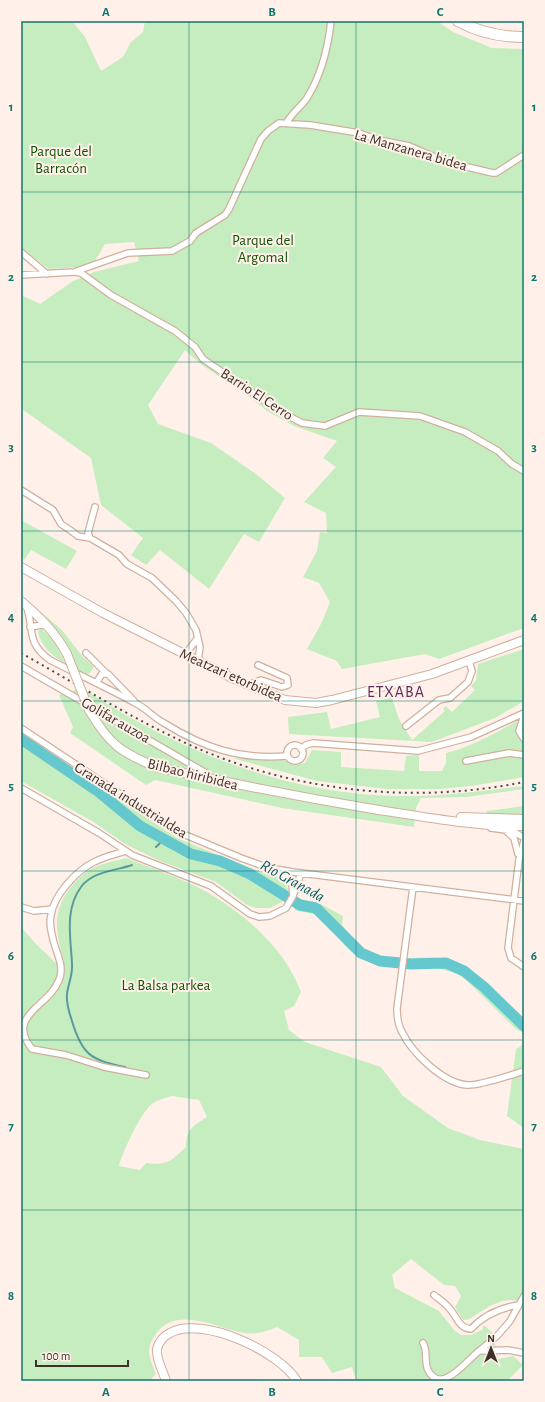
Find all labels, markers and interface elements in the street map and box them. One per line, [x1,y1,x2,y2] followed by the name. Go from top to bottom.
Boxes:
[102,6,110,19] text: A
[268,6,276,19] text: B
[437,6,444,19] text: C
[9,101,13,114] text: 1
[532,101,536,114] text: 1
[353,127,469,174] street label: La Manzanera bidea
[30,144,92,176] park label: Parque del Barracón
[232,233,294,265] park label: Parque del Argomal
[8,271,14,284] text: 2
[531,271,537,284] text: 2
[218,366,296,423] street label: Barrio El Cerro
[8,441,14,454] text: 3
[531,441,537,454] text: 3
[8,611,15,624] text: 4
[531,611,538,624] text: 4
[177,646,284,705] street label: Meatzari etorbidea
[367,684,425,700] district label: ETXABA
[79,695,153,746] street label: Golifar auzoa
[146,756,240,793] street label: Bilbao hiribidea
[72,760,190,841] street label: Granada industrialdea
[8,780,14,793] text: 5
[531,780,537,793] text: 5
[258,857,327,905] water label: Río Granada
[8,950,14,963] text: 6
[531,950,537,963] text: 6
[121,978,211,993] park label: La Balsa parkea
[8,1120,14,1133] text: 7
[531,1120,537,1133] text: 7
[8,1290,14,1303] text: 8
[531,1290,537,1303] text: 8
[471,1328,511,1368] north arrow
[487,1333,495,1344] text: N
[36,1342,128,1368] scale bar
[42,1350,70,1362] text: 100 m
[102,1386,110,1399] text: A
[268,1386,276,1399] text: B
[437,1386,444,1399] text: C

